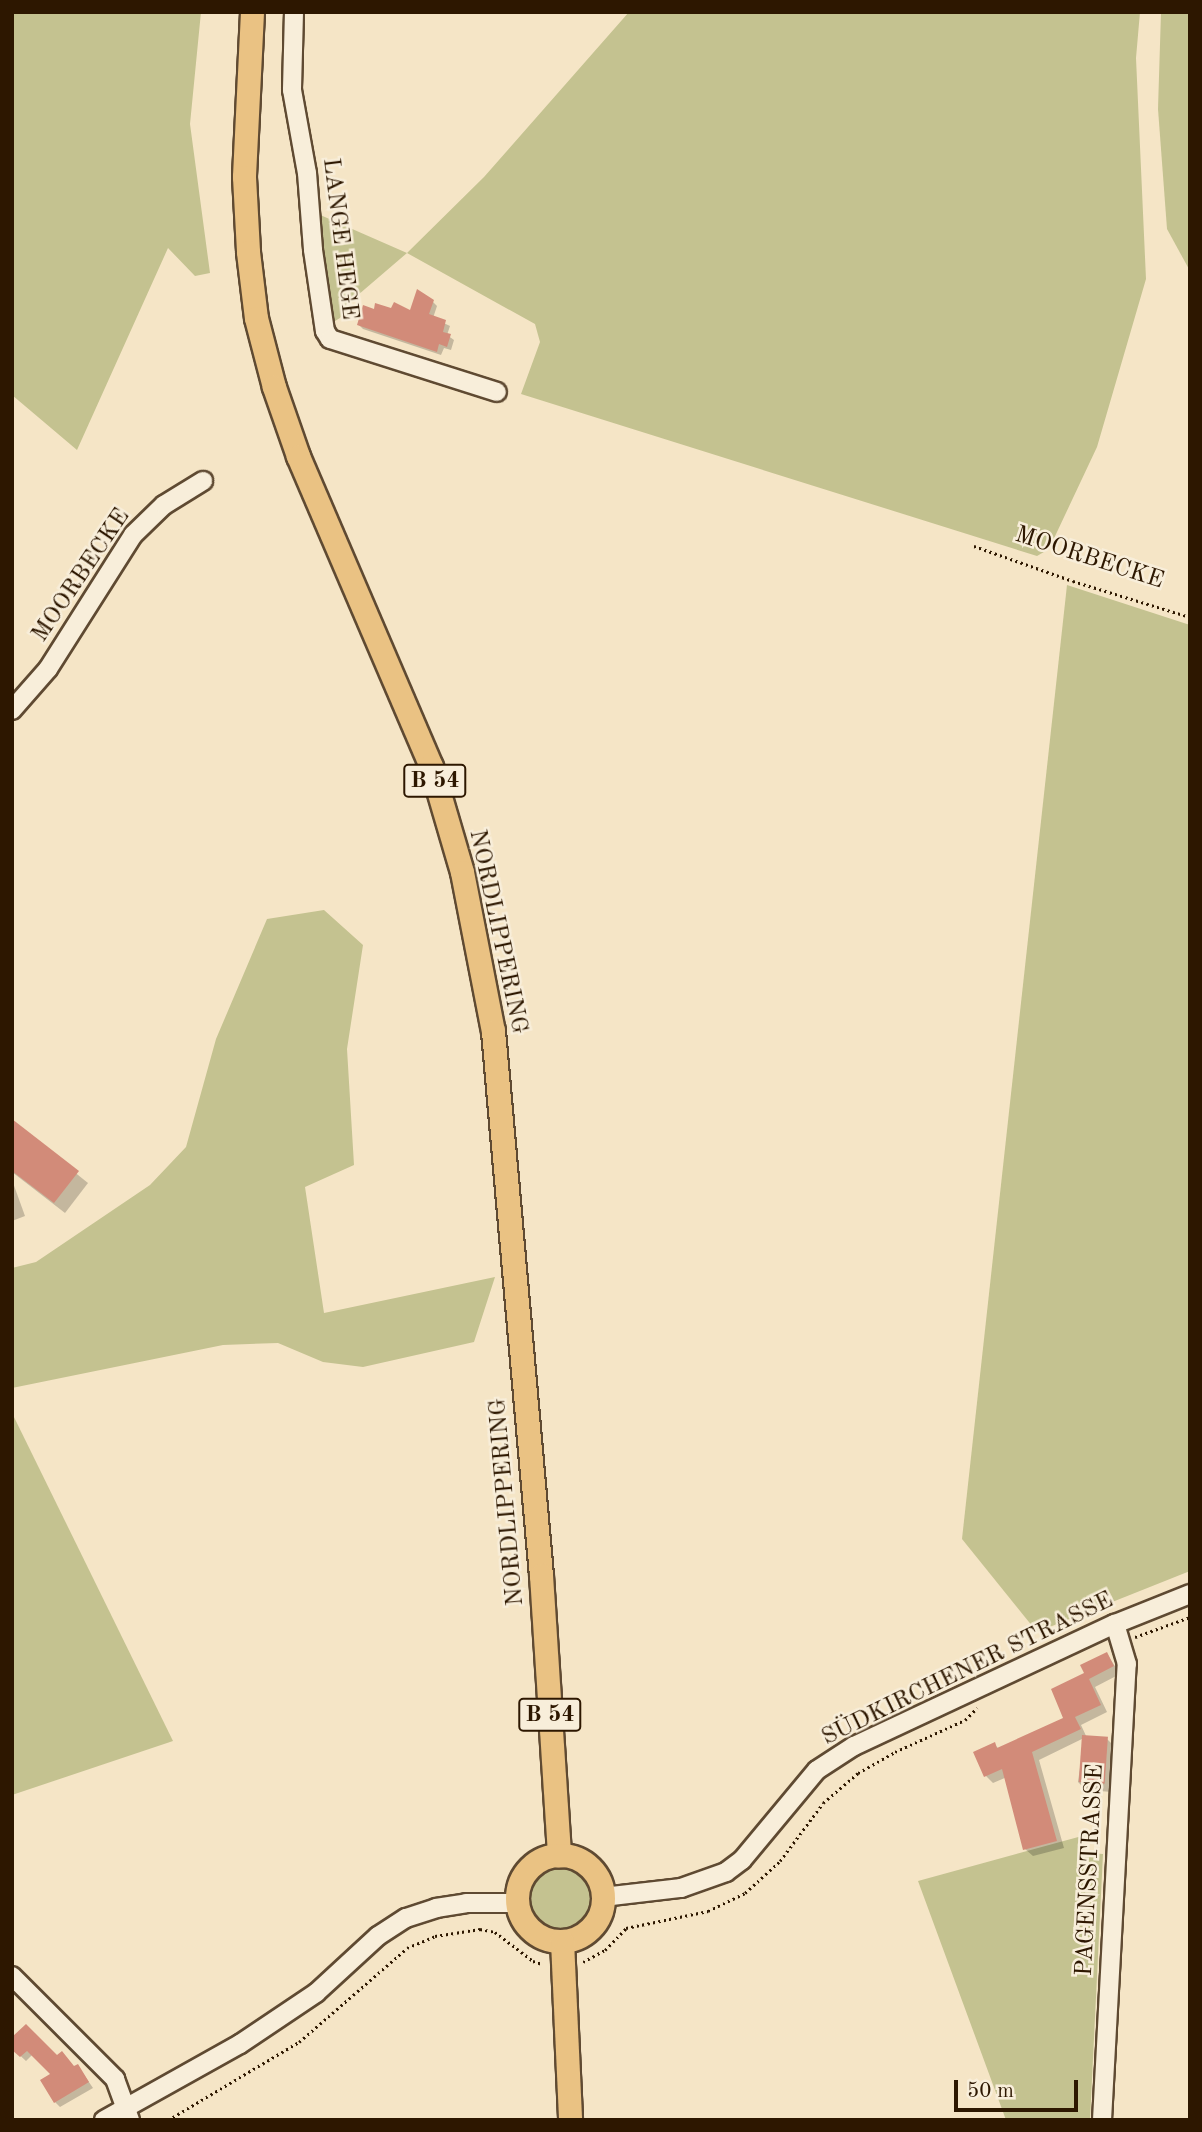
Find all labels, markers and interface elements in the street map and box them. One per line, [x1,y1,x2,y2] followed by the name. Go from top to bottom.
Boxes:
[315,156,363,322] street label: LANGE HEGE
[27,504,137,648] street label: MOORBECKE
[1011,521,1167,597] street label: MOORBECKE
[402,762,468,800] road number: B 54
[461,827,533,1037] street label: NORDLIPPERING
[485,1397,531,1607] street label: NORDLIPPERING
[817,1587,1119,1753] street label: SÜDKIRCHENER STRASSE
[517,1696,583,1734] road number: B 54
[1071,1763,1111,1977] street label: PAGENSSTRASSE
[957,2066,1081,2110] scale bar
[967,2081,1014,2102] text: 50 m

